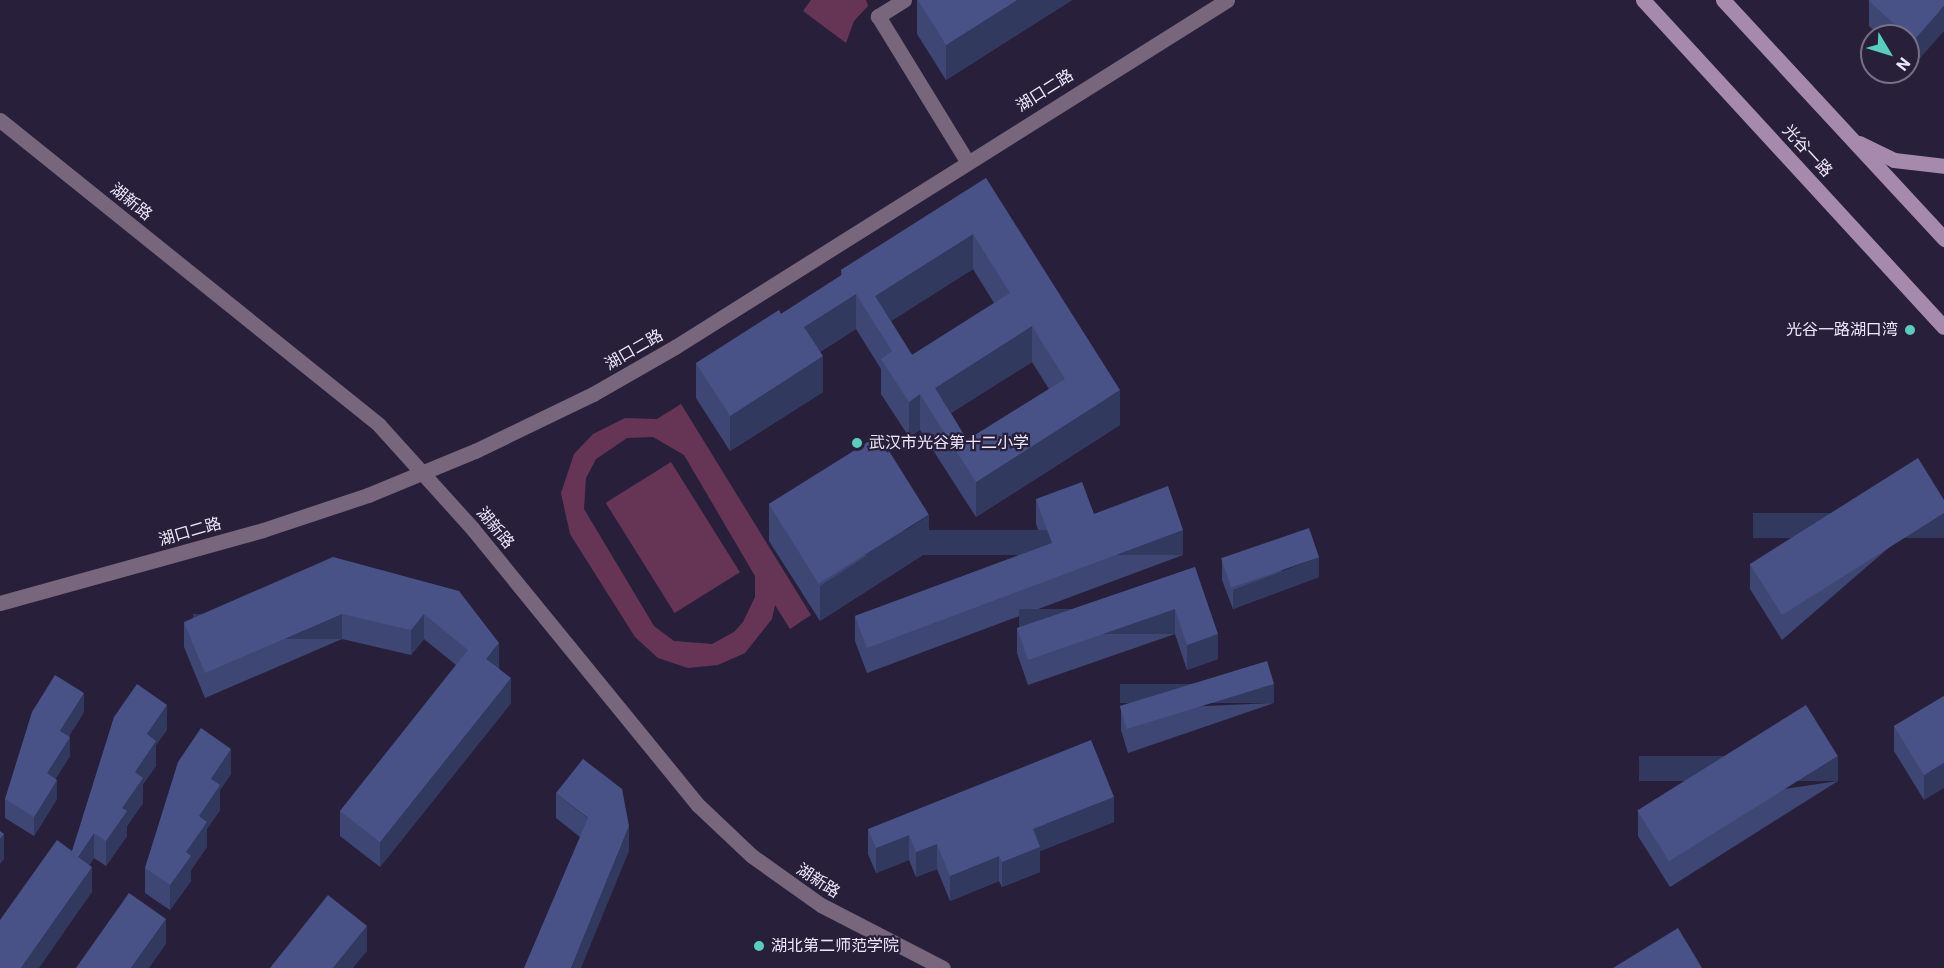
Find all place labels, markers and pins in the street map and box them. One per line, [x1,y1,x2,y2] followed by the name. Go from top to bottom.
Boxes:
[1786,320,1898,340] place label: 光谷一路湖口湾
[1903,323,1917,337] marker: 光谷一路湖口湾
[869,433,1029,453] place label: 武汉市光谷第十二小学
[850,436,864,450] marker: 武汉市光谷第十二小学
[771,936,899,956] place label: 湖北第二师范学院
[752,939,766,953] marker: 湖北第二师范学院

